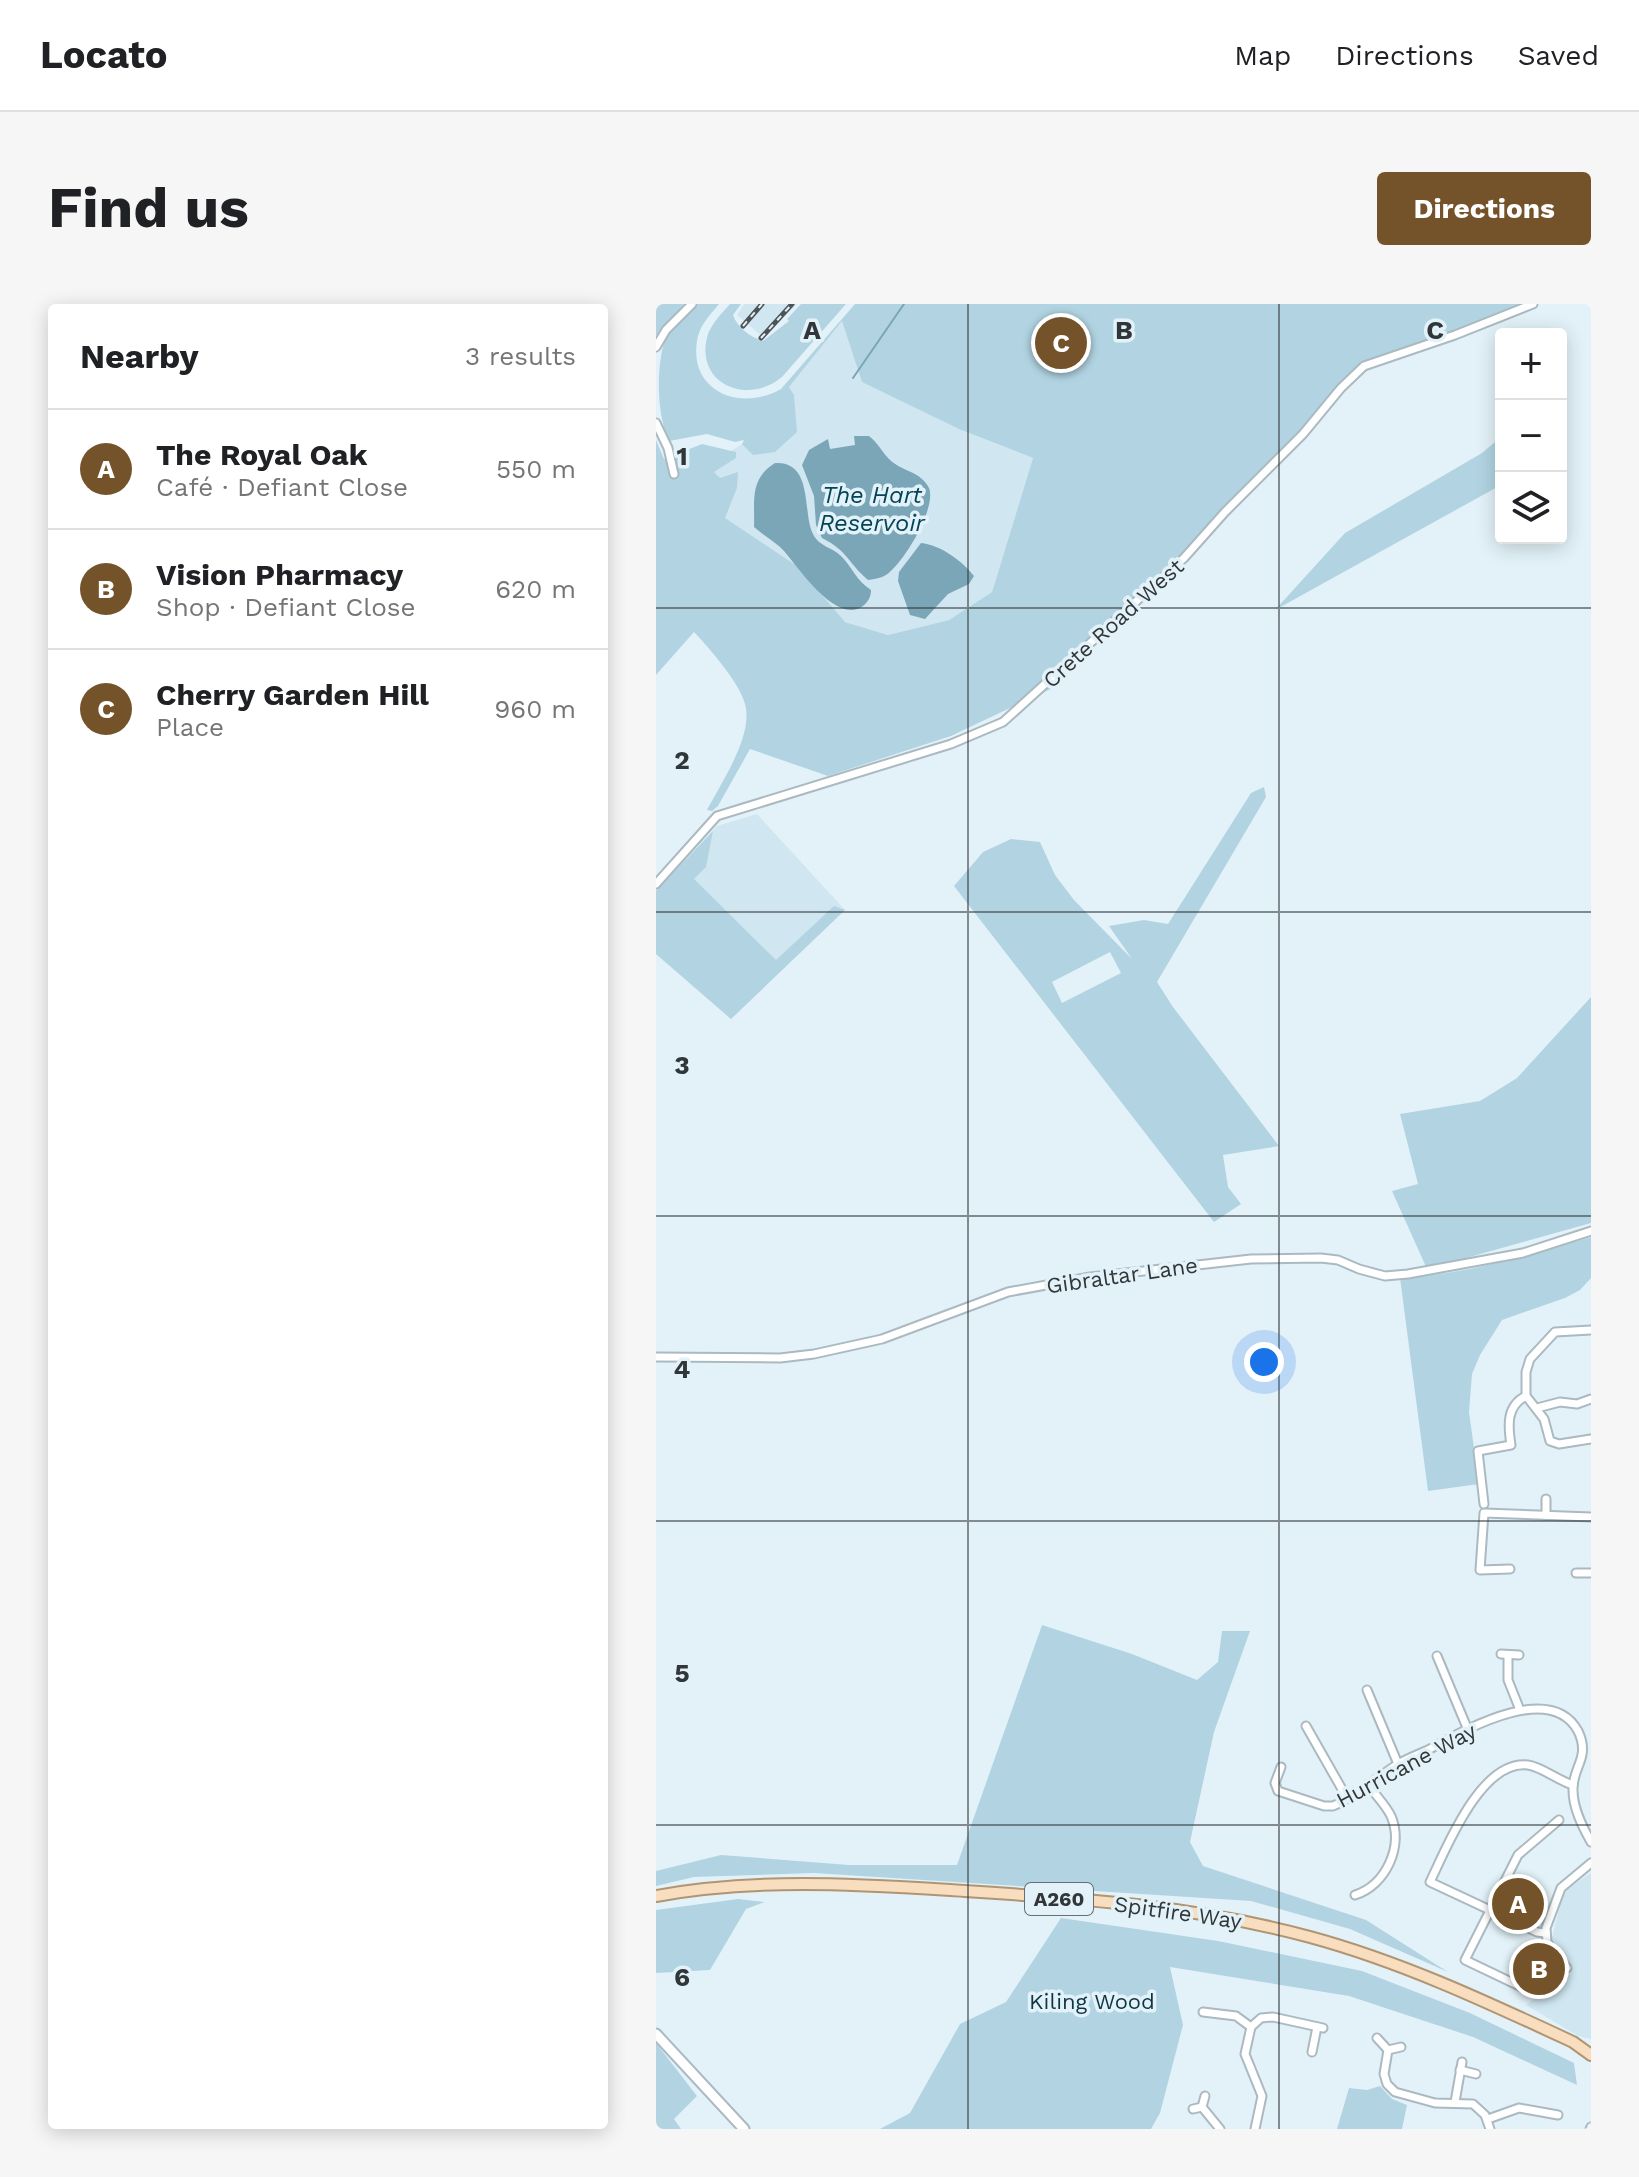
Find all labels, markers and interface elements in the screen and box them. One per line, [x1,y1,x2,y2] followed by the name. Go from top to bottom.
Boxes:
[40,33,168,77] text: Locato
[1234,39,1291,72] text: Map
[1335,39,1474,72] text: Directions
[1518,39,1599,72] text: Saved
[1377,172,1591,245] button: Directions
[48,175,249,241] text: Find us
[1035,313,1087,373] pin: C
[803,315,821,345] text: A
[1115,315,1133,345] text: B
[1426,315,1444,345] text: C
[1495,328,1567,544] map controls
[1495,328,1567,400] button: +
[80,336,199,376] text: Nearby
[465,341,576,371] text: 3 results
[1495,400,1567,472] button: −
[156,437,367,472] text: The Royal Oak
[676,441,688,471] text: 1
[97,454,115,484] text: A
[496,454,576,484] text: 550 m
[156,472,408,502] text: Café · Defiant Close
[1495,472,1567,544] button: layers
[819,481,927,537] water label: The Hart Reservoir
[1038,554,1189,693] street label: Crete Road West
[156,557,403,592] text: Vision Pharmacy
[97,574,115,604] text: B
[495,574,576,604] text: 620 m
[156,592,416,622] text: Shop · Defiant Close
[156,677,429,712] text: Cherry Garden Hill
[97,694,115,724] text: C
[494,694,576,724] text: 960 m
[156,712,224,742] text: Place
[674,745,690,775] text: 2
[674,1050,690,1080] text: 3
[1045,1253,1199,1298] street label: Gibraltar Lane
[1244,1342,1284,1382] your location
[674,1354,691,1384] text: 4
[674,1658,690,1688] text: 5
[1332,1718,1481,1813] street label: Hurricane Way
[1492,1874,1544,1934] pin: A
[1025,1883,1093,1915] road number: A260
[1112,1891,1244,1934] street label: Spitfire Way
[1513,1939,1565,1999] pin: B
[674,1962,690,1992] text: 6
[1029,1989,1155,2014] park label: Kiling Wood

